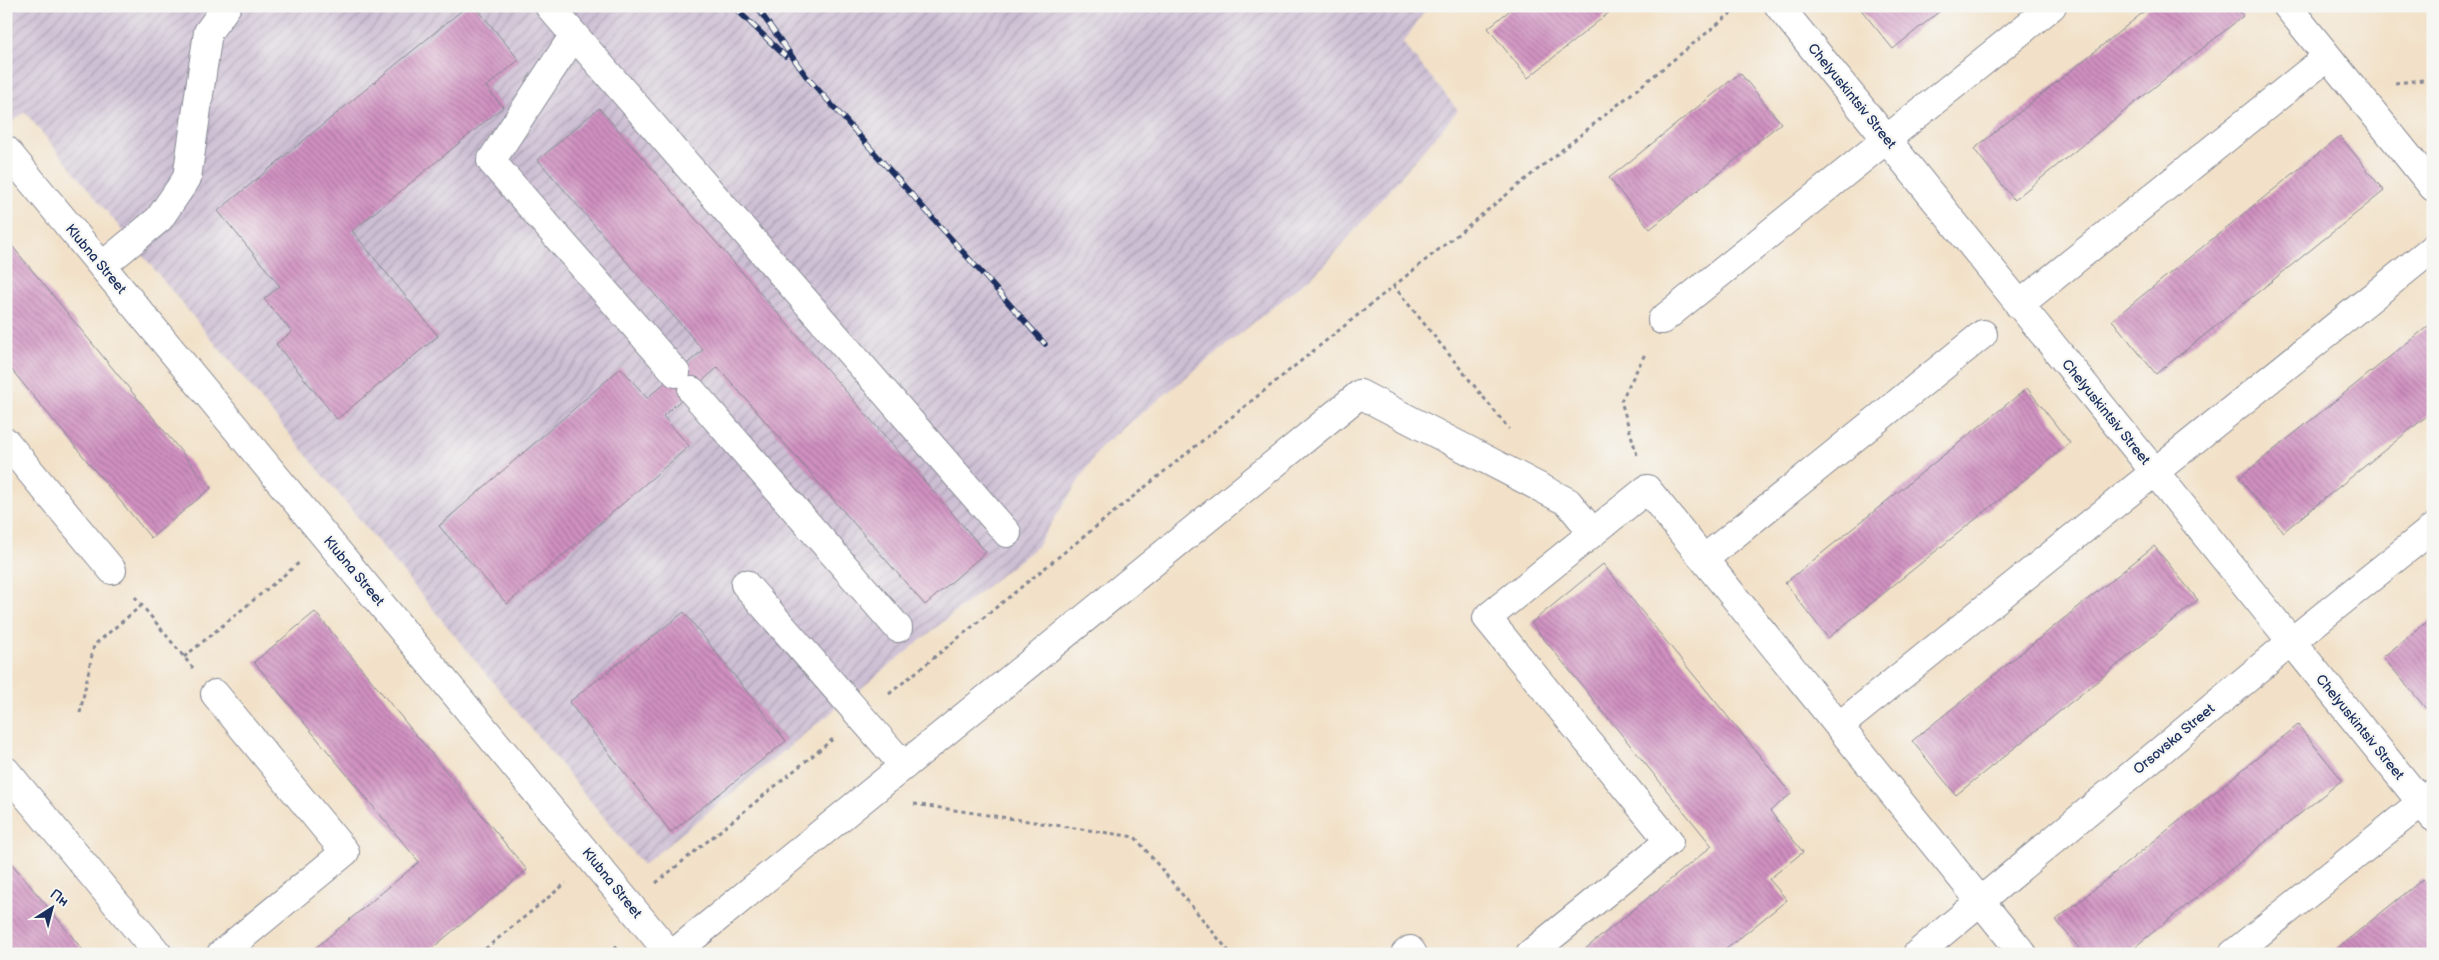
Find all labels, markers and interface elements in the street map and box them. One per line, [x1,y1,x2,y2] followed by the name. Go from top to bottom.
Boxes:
[1804,40,1900,153] street label: Chelyuskintsiv Street
[62,221,130,298] street label: Klubna Street
[2058,356,2154,469] street label: Chelyuskintsiv Street
[320,533,388,610] street label: Klubna Street
[2312,671,2408,784] street label: Chelyuskintsiv Street
[2130,700,2219,778] street label: Orsovska Street
[578,844,646,922] street label: Klubna Street
[28,882,78,932] north arrow
[47,886,72,910] text: Пн

